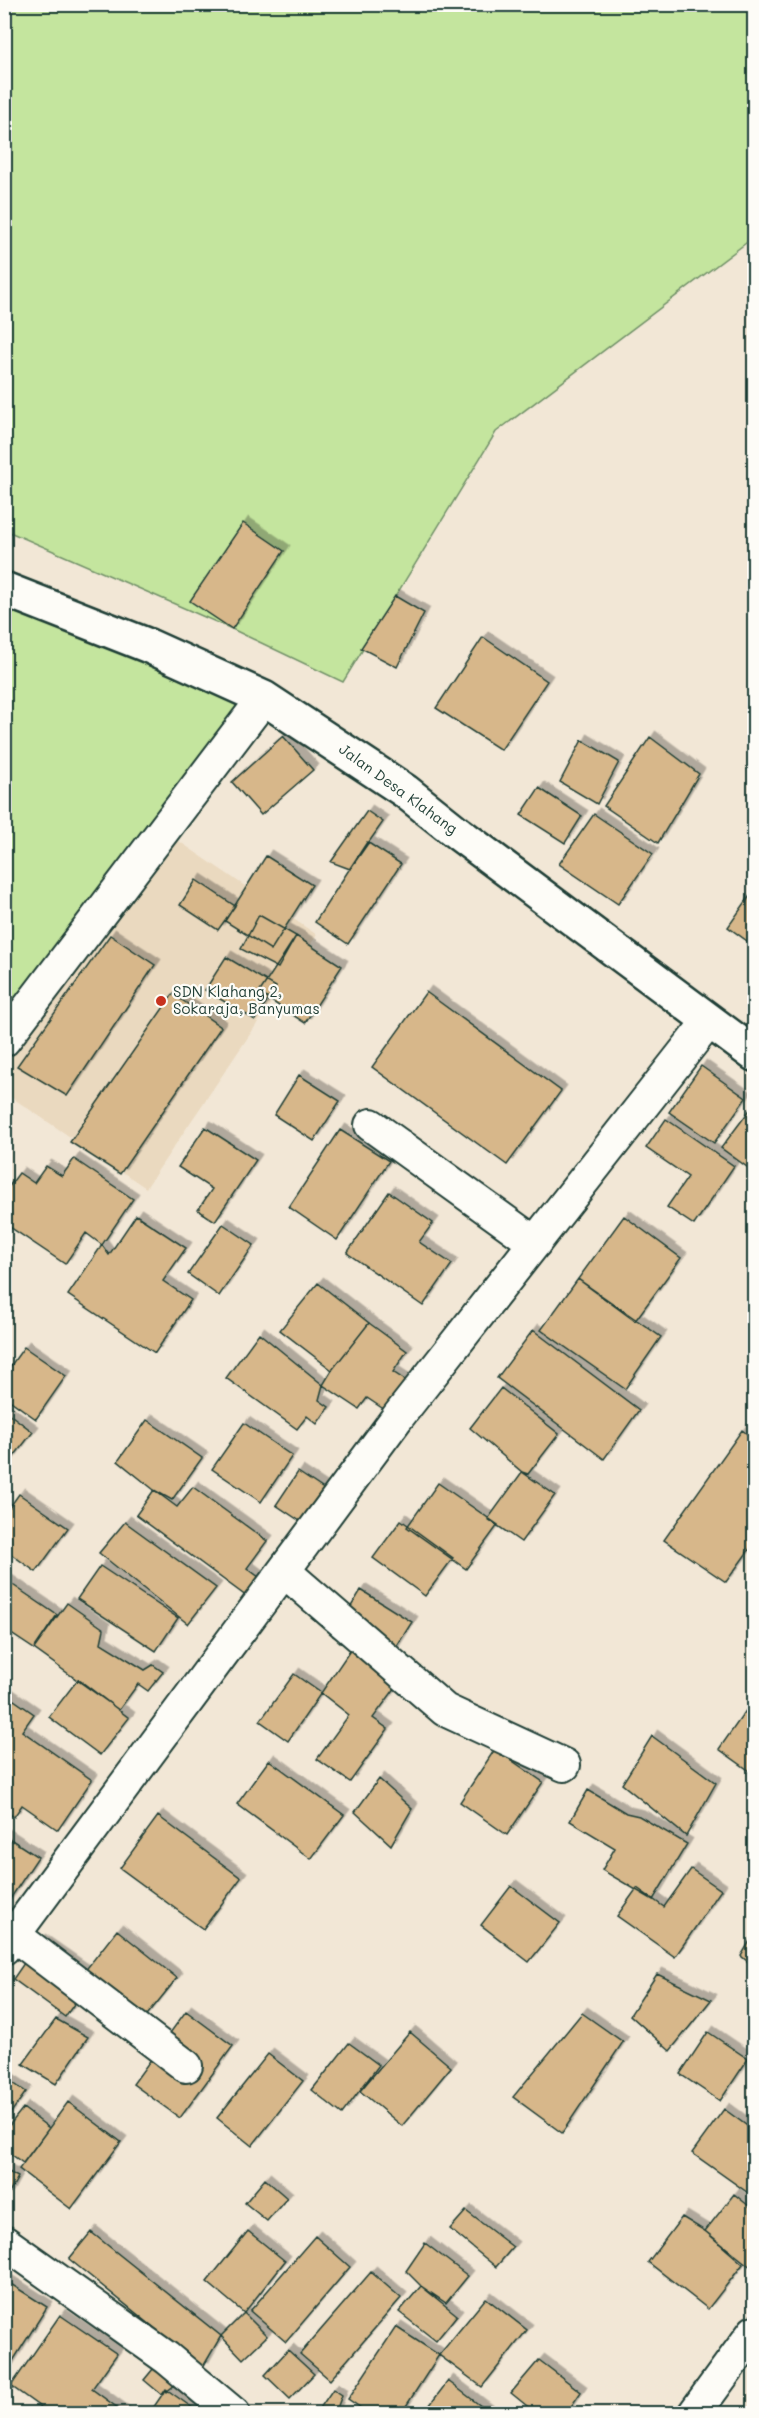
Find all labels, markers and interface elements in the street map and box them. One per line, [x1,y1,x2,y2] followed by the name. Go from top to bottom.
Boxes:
[335,738,462,838] street label: Jalan Desa Klahang
[173,981,320,1018] place label: SDN Klahang 2, Sokaraja, Banyumas
[154,994,168,1008] marker: SDN Klahang 2, Sokaraja, Banyumas

